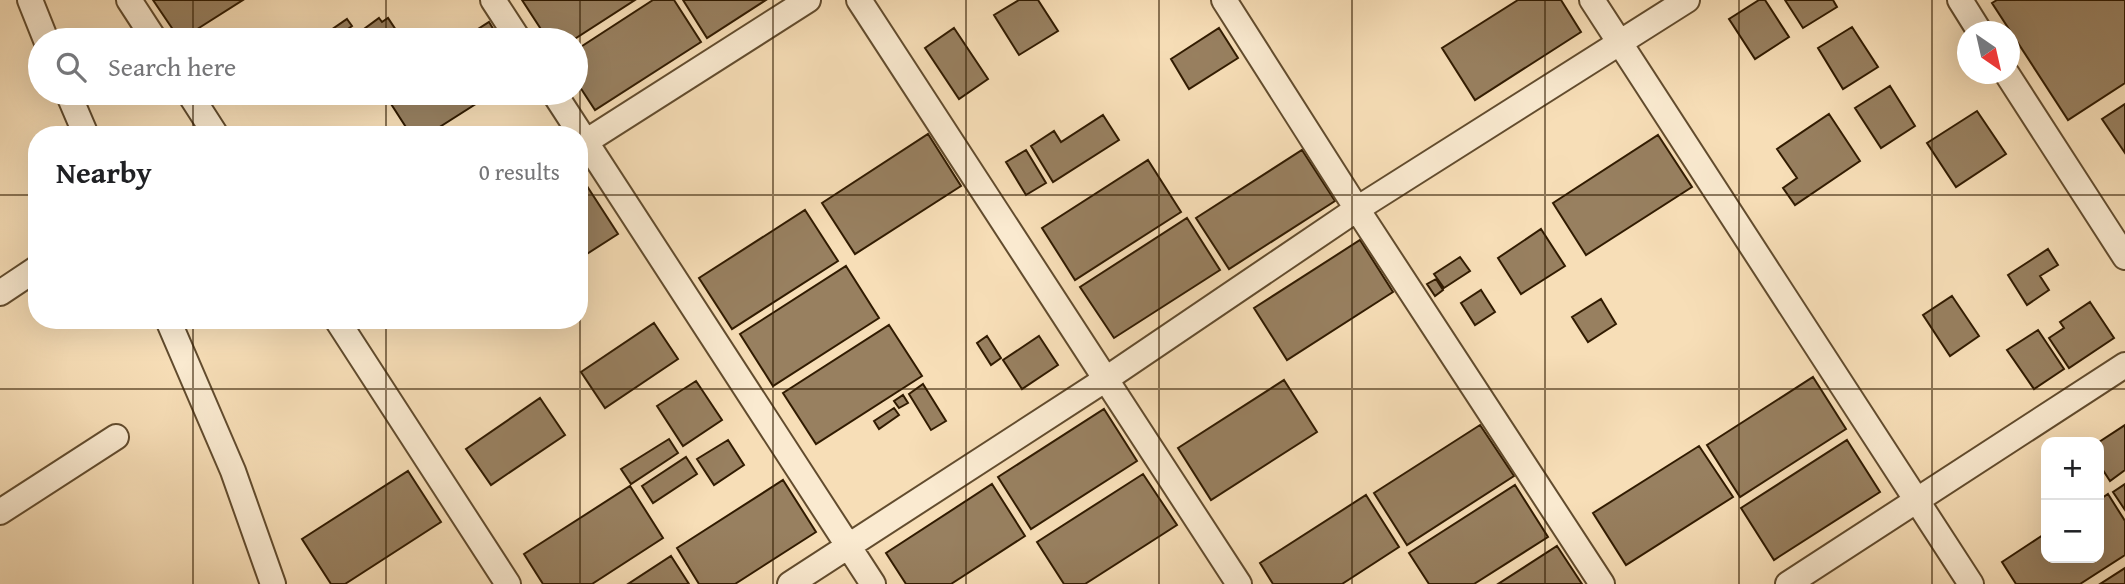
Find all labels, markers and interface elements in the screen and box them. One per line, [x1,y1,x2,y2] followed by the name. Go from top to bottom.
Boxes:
[1957,21,2020,84] north arrow
[28,28,588,105] search box
[108,47,236,86] text: Search here
[52,48,90,86] icon: search
[56,150,152,194] text: Nearby
[479,155,560,188] text: 0 results
[2041,437,2104,563] map controls
[2041,437,2104,500] button: +
[2041,500,2104,563] button: −

